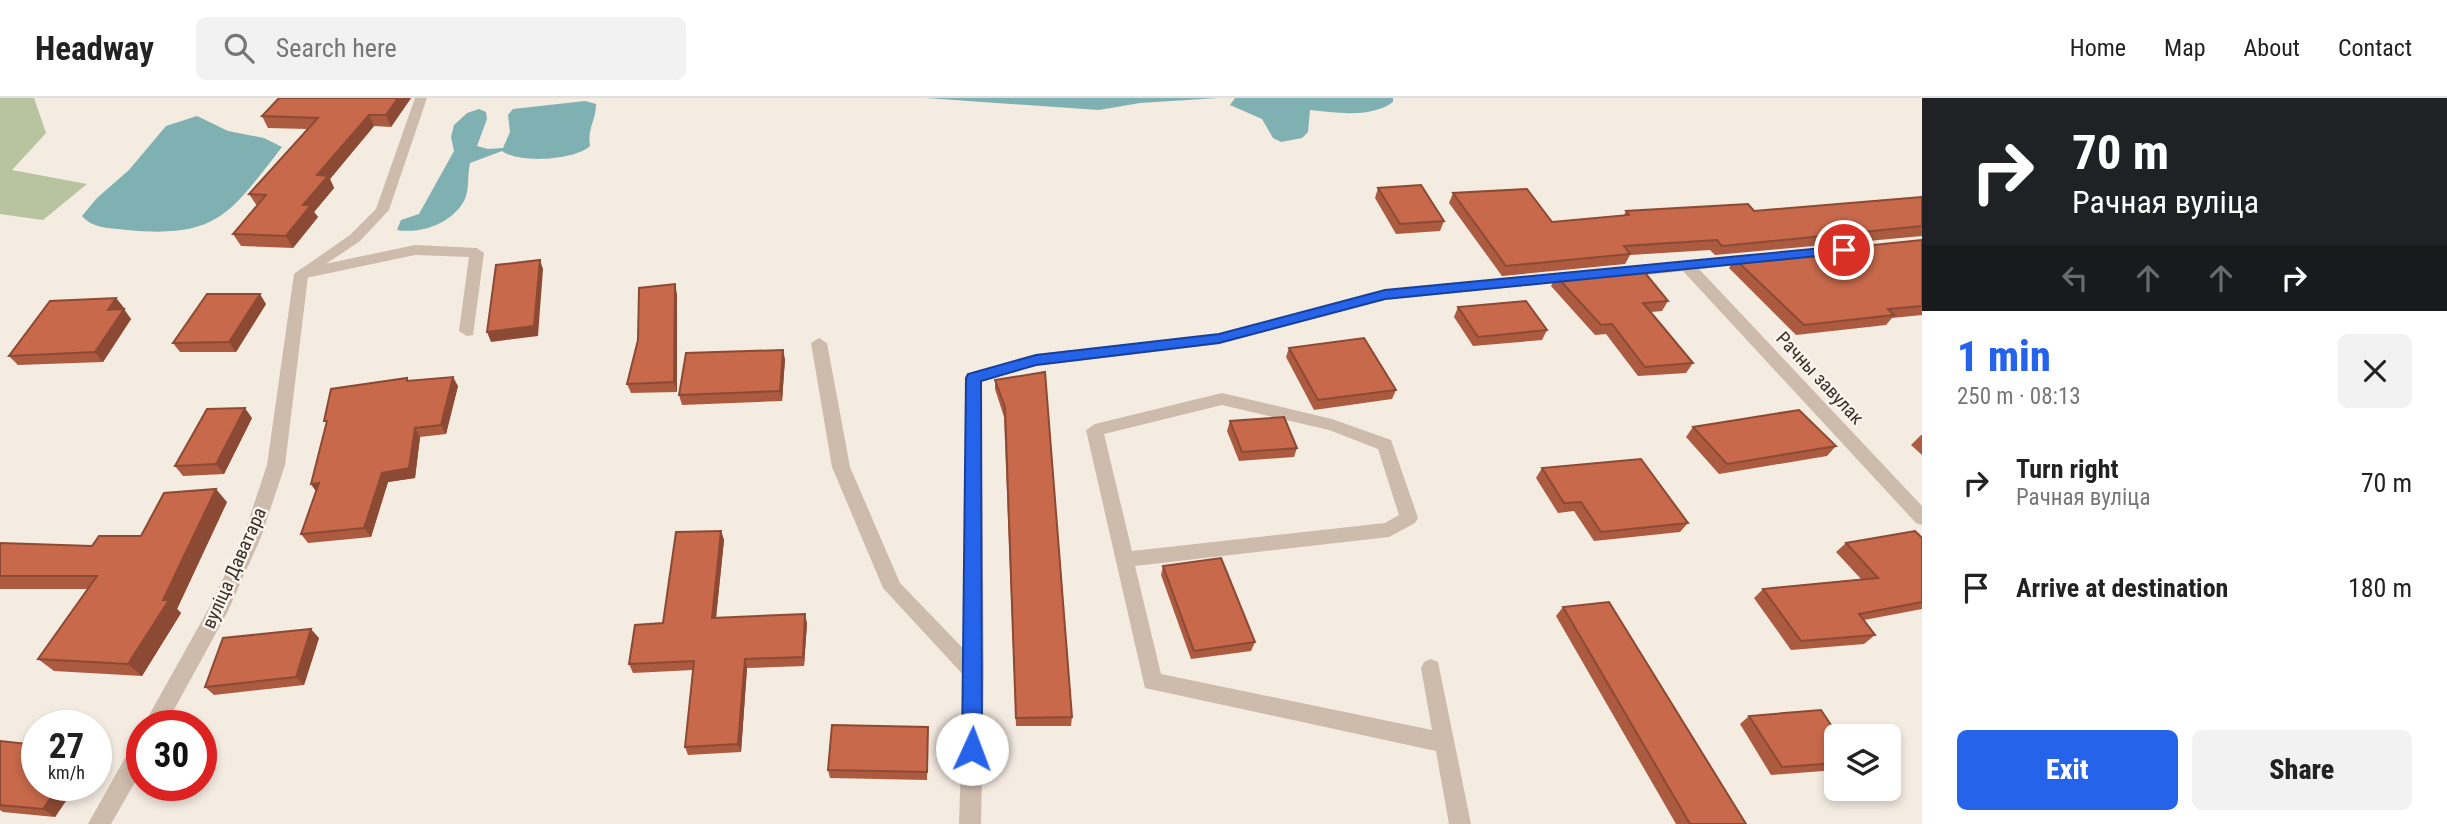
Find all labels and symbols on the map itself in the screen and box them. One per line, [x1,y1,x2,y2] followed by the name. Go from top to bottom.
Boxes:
[1814,220,1874,280] pin
[1771,327,1869,429] street label: Рачны завулак
[197,504,271,632] street label: вуліца Даватара
[126,710,217,801] speed limit sign: 30
[935,712,1009,786] position arrow

